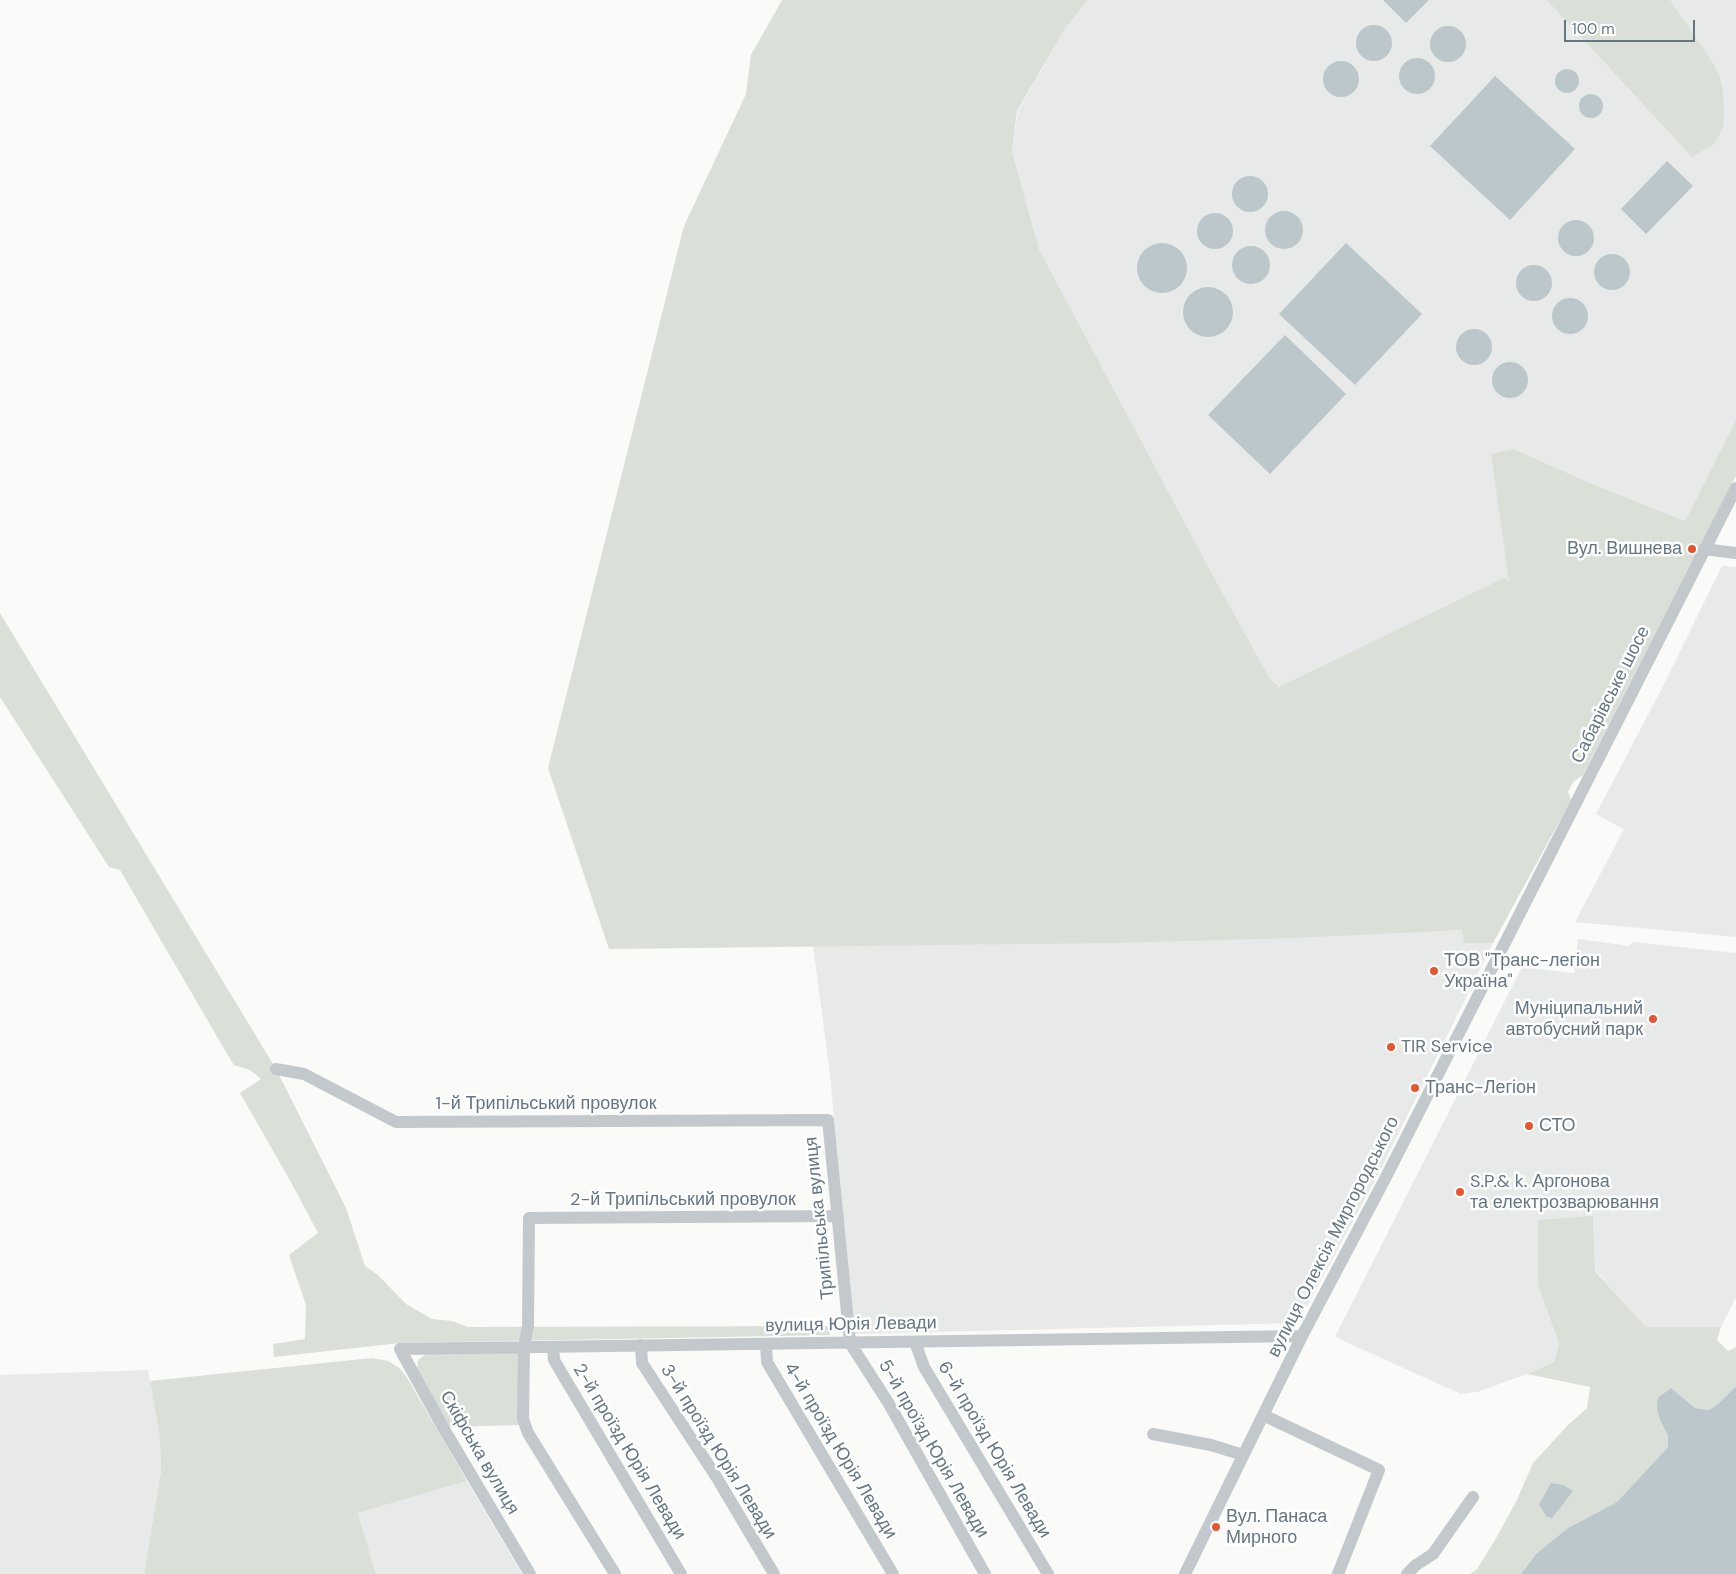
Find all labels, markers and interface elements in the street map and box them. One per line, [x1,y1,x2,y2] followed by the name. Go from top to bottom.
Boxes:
[1566,10,1697,42] scale bar
[1572,19,1615,39] text: 100 m
[1567,538,1682,560] place label: Вул. Вишнева
[1686,543,1698,555] marker: Вул. Вишнева
[1567,623,1655,767] street label: Сабарівське шосе
[1444,950,1600,992] place label: ТОВ "Транс-легіон Україна"
[1428,965,1440,977] marker: ТОВ "Транс-легіон Україна"
[1506,998,1643,1040] place label: Муніципальний автобусний парк
[1647,1013,1659,1025] marker: Муніципальний автобусний парк
[1401,1036,1492,1058] place label: TIR Service
[1385,1041,1397,1053] marker: TIR Service
[1425,1077,1536,1099] place label: Транс-Легіон
[1409,1082,1421,1094] marker: Транс-Легіон
[435,1093,657,1115] street label: 1-й Трипільський провулок
[1264,1113,1404,1361] street label: вулиця Олексія Миргородського
[1539,1115,1576,1137] place label: СТО
[1523,1120,1535,1132] marker: СТО
[801,1136,839,1300] street label: Трипільська вулиця
[1470,1171,1659,1214] place label: S.P.& k. Аргонова та електрозварювання
[1454,1186,1466,1198] marker: S.P.& k. Аргонова та електрозварювання
[570,1189,796,1211] street label: 2-й Трипільський провулок
[765,1313,937,1337] street label: вулиця Юрія Левади
[873,1356,993,1542] street label: 5-й проїзд Юрія Левади
[933,1358,1055,1542] street label: 6-й проїзд Юрія Левади
[779,1359,901,1543] street label: 4-й проїзд Юрія Левади
[568,1360,690,1544] street label: 2-й проїзд Юрія Левади
[655,1361,781,1543] street label: 3-й проїзд Юрія Левади
[435,1387,523,1519] street label: Скіфська вулиця
[1226,1506,1327,1548] place label: Вул. Панаса Мирного
[1210,1521,1222,1533] marker: Вул. Панаса Мирного

